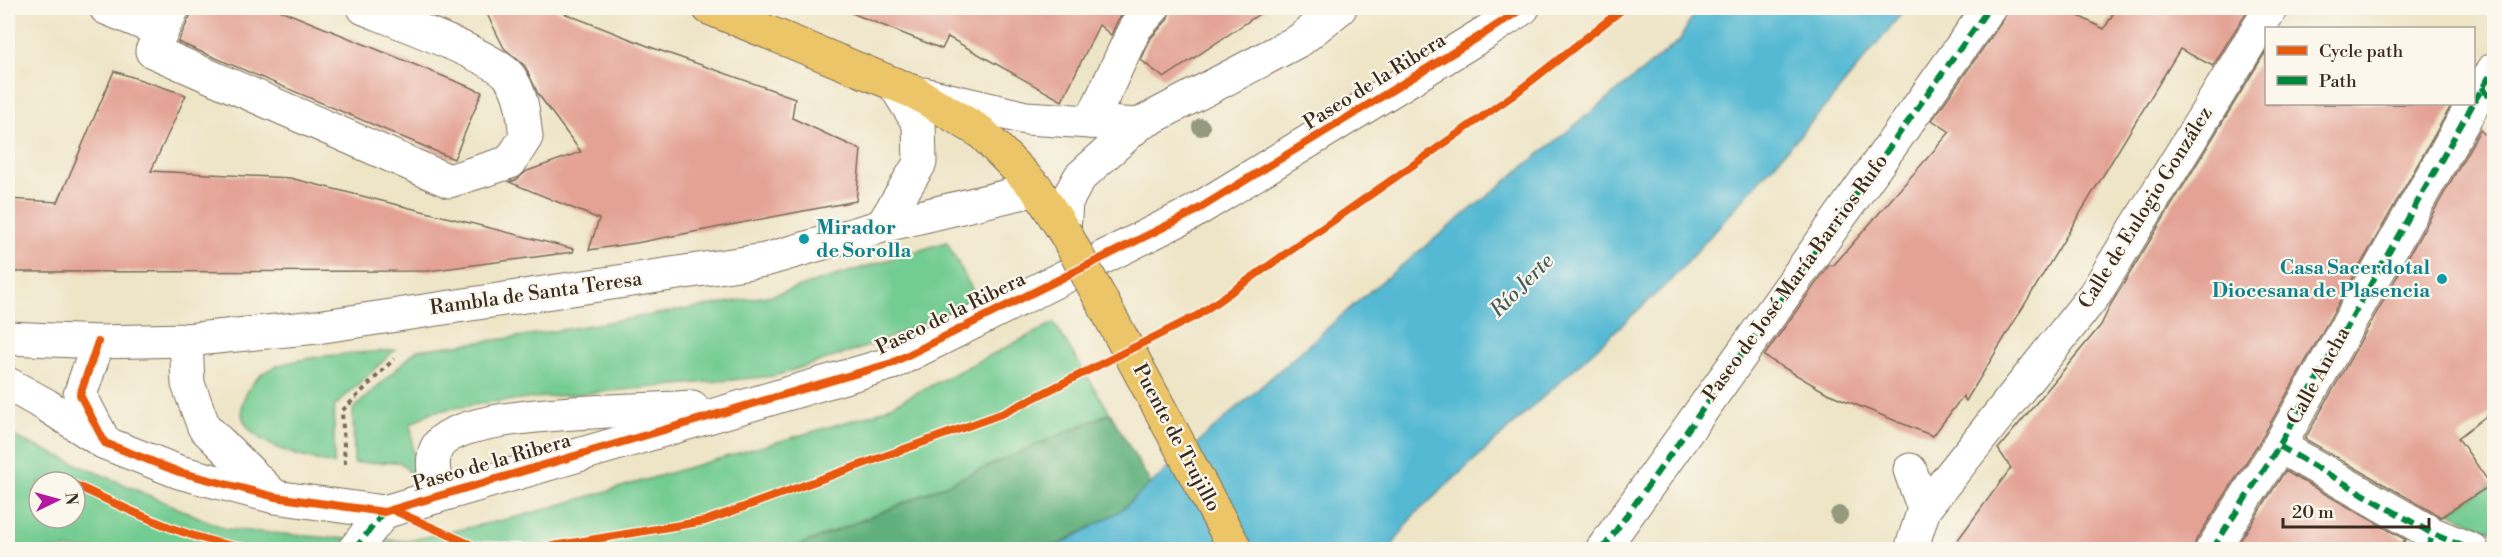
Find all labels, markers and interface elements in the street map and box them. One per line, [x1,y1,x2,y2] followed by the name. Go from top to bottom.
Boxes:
[2265,27,2475,105] legend
[1299,28,1452,136] street label: Paseo de la Ribera
[2319,40,2403,63] text: Cycle path
[2319,70,2357,93] text: Path
[2074,102,2218,314] street label: Calle de Eulogio González
[1698,150,1894,406] street label: Paseo de José María Barrios Rufo
[816,216,912,264] place label: Mirador de Sorolla
[797,232,811,246] marker: Mirador de Sorolla
[1484,249,1559,324] water label: Río Jerte
[2212,256,2430,304] place label: Casa Sacerdotal Diocesana de Plasencia
[428,267,645,321] street label: Rambla de Santa Teresa
[872,267,1031,361] street label: Paseo de la Ribera
[2435,272,2449,286] marker: Casa Sacerdotal Diocesana de Plasencia
[2282,322,2356,429] street label: Calle Ancha
[1126,360,1226,516] street label: Puente de Trujillo
[410,428,575,498] street label: Paseo de la Ribera
[27,470,87,530] north arrow
[2283,491,2428,529] scale bar
[60,492,81,506] text: N
[2292,501,2334,524] text: 20 m

